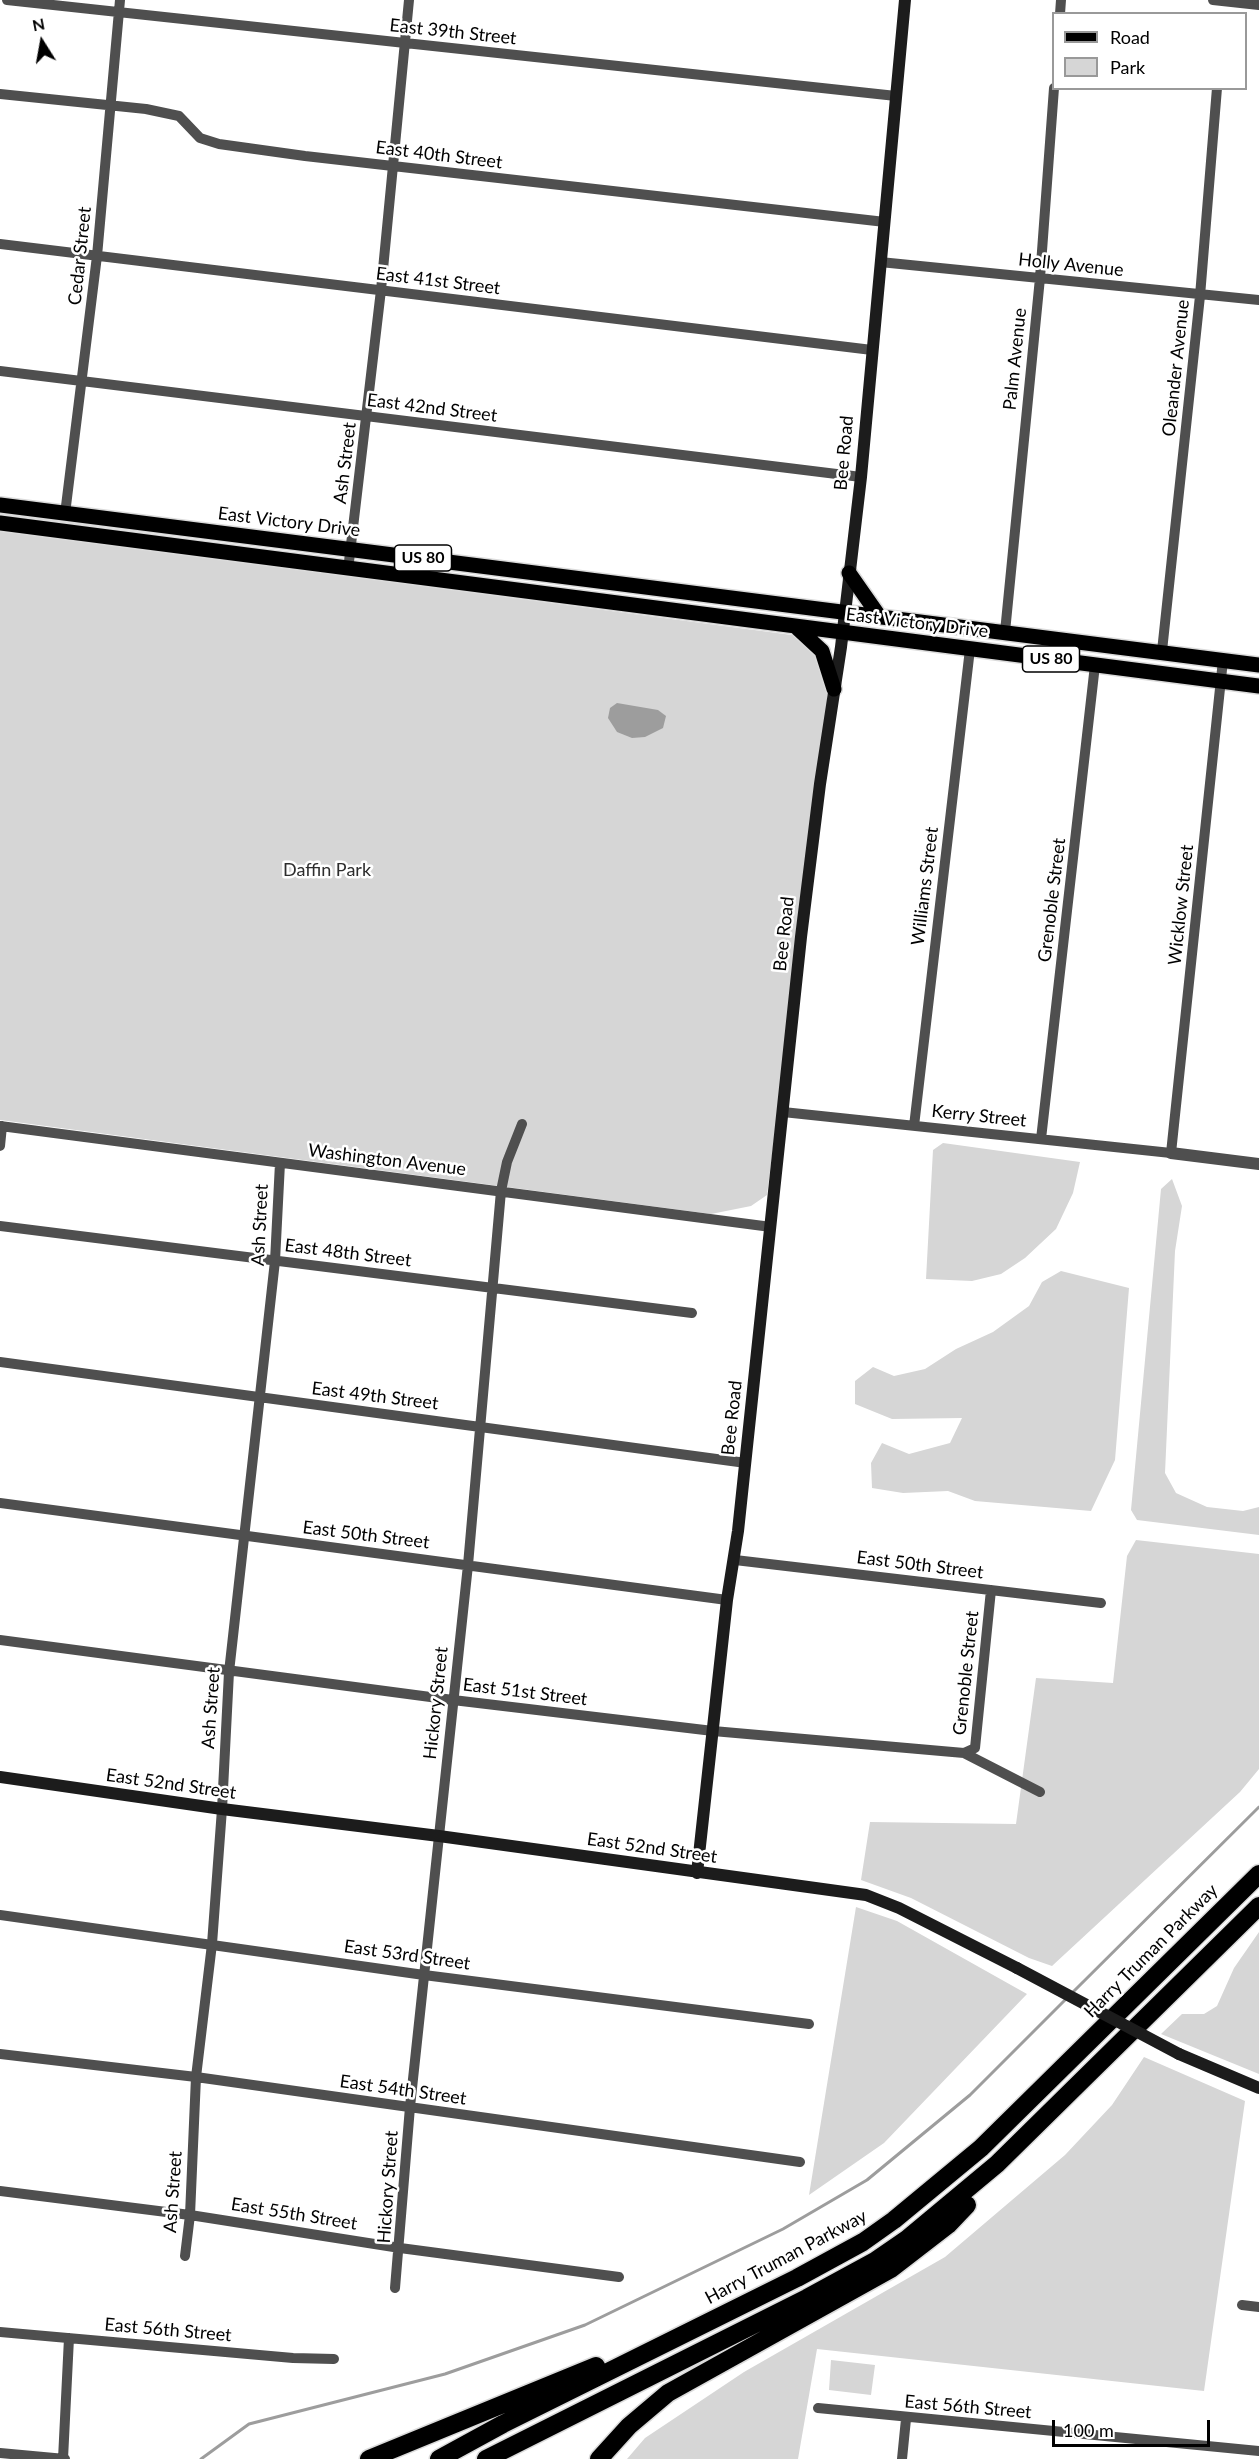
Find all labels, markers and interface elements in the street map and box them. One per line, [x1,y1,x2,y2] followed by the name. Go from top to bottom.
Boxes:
[12,12,72,72] north arrow
[1052,12,1247,90] legend
[31,13,46,34] text: N
[388,15,518,49] street label: East 39th Street
[1110,26,1150,48] text: Road
[1110,56,1145,78] text: Park
[374,137,504,173] street label: East 40th Street
[64,206,96,306] street label: Cedar Street
[1017,249,1125,281] street label: Holly Avenue
[375,263,501,299] street label: East 41st Street
[1158,299,1194,437] street label: Oleander Avenue
[999,307,1031,411] street label: Palm Avenue
[366,389,498,427] street label: East 42nd Street
[830,415,858,491] street label: Bee Road
[329,421,361,505] street label: Ash Street
[217,503,361,541] street label: East Victory Drive
[394,545,452,571] road number: US 80
[845,604,989,642] street label: East Victory Drive
[1022,646,1080,672] road number: US 80
[907,825,943,947] street label: Williams Street
[1034,837,1070,963] street label: Grenoble Street
[1164,844,1198,966] street label: Wicklow Street
[283,859,371,881] park label: Daffin Park
[769,896,799,972] street label: Bee Road
[931,1100,1027,1132] street label: Kerry Street
[307,1140,467,1180] street label: Washington Avenue
[247,1183,273,1267] street label: Ash Street
[283,1235,413,1271] street label: East 48th Street
[310,1378,440,1414] street label: East 49th Street
[717,1380,747,1456] street label: Bee Road
[301,1517,431,1553] street label: East 50th Street
[855,1547,985,1583] street label: East 50th Street
[949,1610,983,1736] street label: Grenoble Street
[419,1646,453,1760] street label: Hickory Street
[197,1666,225,1750] street label: Ash Street
[462,1674,588,1710] street label: East 51st Street
[105,1764,237,1804] street label: East 52nd Street
[586,1828,718,1868] street label: East 52nd Street
[1080,1880,1222,2022] street label: Harry Truman Parkway
[342,1935,472,1975] street label: East 53rd Street
[338,2070,468,2110] street label: East 54th Street
[373,2130,403,2244] street label: Hickory Street
[159,2150,187,2234] street label: Ash Street
[229,2193,359,2235] street label: East 55th Street
[701,2205,871,2309] street label: Harry Truman Parkway
[104,2314,232,2346] street label: East 56th Street
[904,2391,1032,2423] street label: East 56th Street
[1055,2408,1212,2446] scale bar
[1063,2419,1114,2441] text: 100 m

